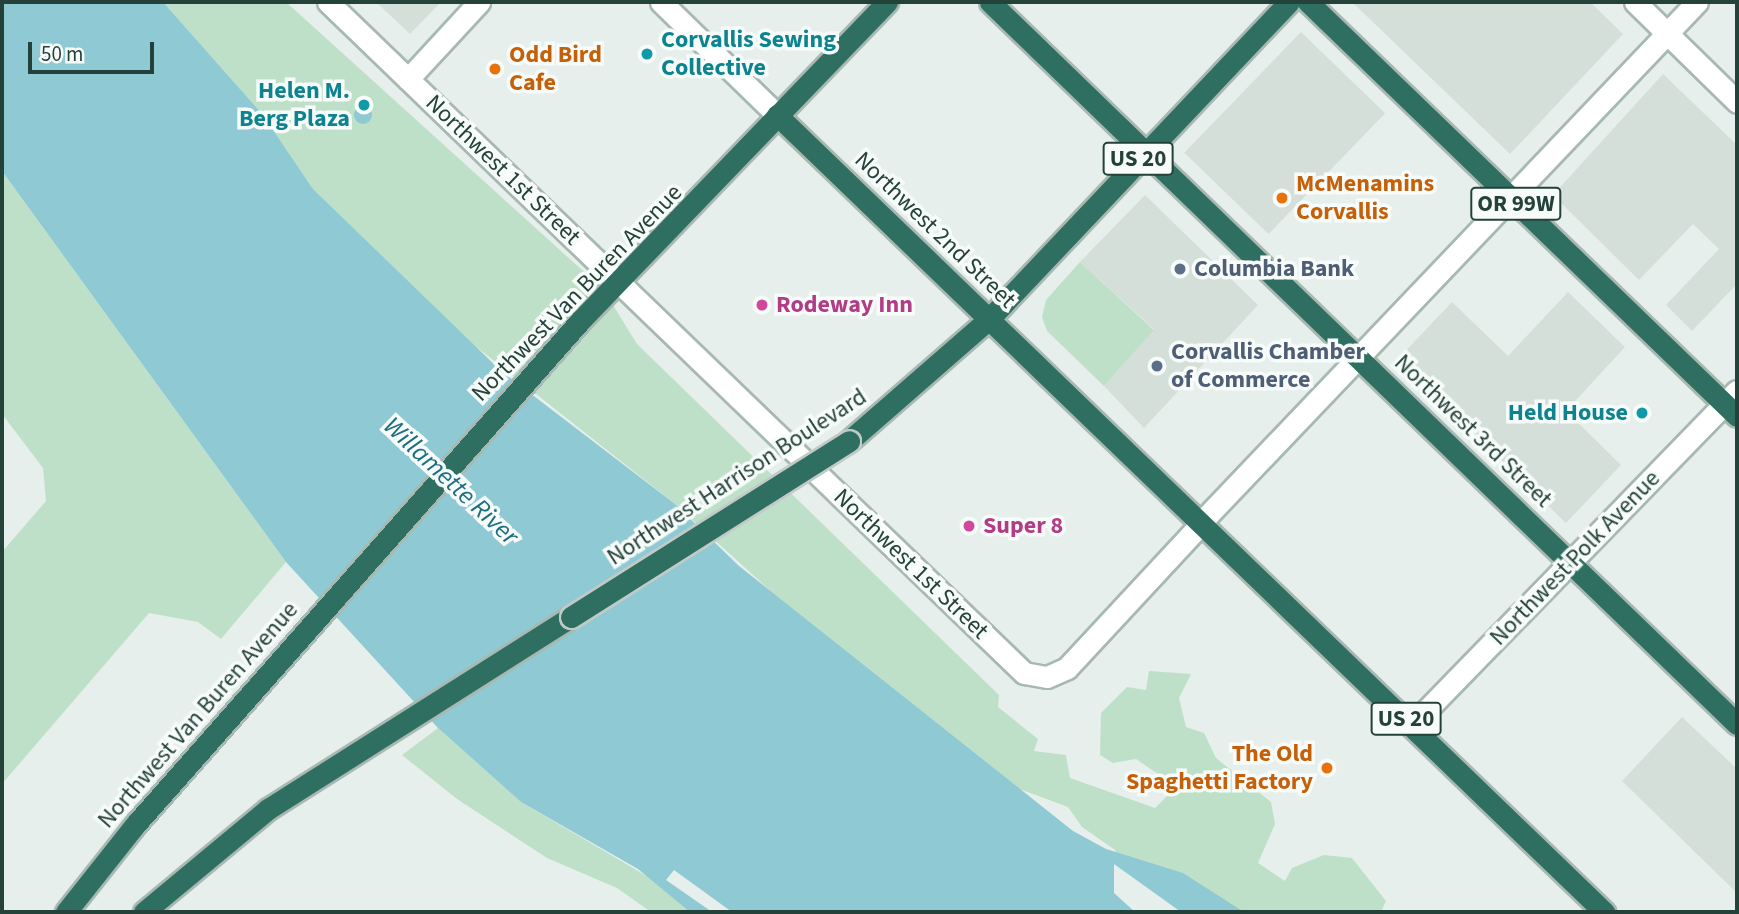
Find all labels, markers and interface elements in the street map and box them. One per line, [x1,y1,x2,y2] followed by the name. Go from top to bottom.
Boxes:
[661,26,836,82] place label: Corvallis Sewing Collective
[32,28,158,72] scale bar
[41,39,83,69] text: 50 m
[509,41,602,97] place label: Odd Bird Cafe
[639,46,655,62] marker: Corvallis Sewing Collective
[487,61,503,77] marker: Odd Bird Cafe
[239,77,350,133] place label: Helen M. Berg Plaza
[420,89,586,251] street label: Northwest 1st Street
[356,97,372,113] marker: Helen M. Berg Plaza
[1101,140,1175,178] road number: US 20
[848,146,1022,314] street label: Northwest 2nd Street
[1296,170,1434,226] place label: McMenamins Corvallis
[466,179,688,407] street label: Northwest Van Buren Avenue
[1469,184,1563,224] road number: OR 99W
[1274,190,1290,206] marker: McMenamins Corvallis
[1194,255,1354,283] place label: Columbia Bank
[1172,261,1188,277] marker: Columbia Bank
[776,291,913,319] place label: Rodeway Inn
[754,297,770,313] marker: Rodeway Inn
[1171,338,1365,394] place label: Corvallis Chamber of Commerce
[1388,348,1558,514] street label: Northwest 3rd Street
[1149,358,1165,374] marker: Corvallis Chamber of Commerce
[602,382,872,572] street label: Northwest Harrison Boulevard
[1508,399,1628,427] place label: Held House
[1634,405,1650,421] marker: Held House
[377,411,525,551] water label: Willamette River
[1484,464,1666,652] street label: Northwest Polk Avenue
[828,483,994,645] street label: Northwest 1st Street
[983,512,1063,540] place label: Super 8
[961,518,977,534] marker: Super 8
[92,596,304,834] street label: Northwest Van Buren Avenue
[1369,699,1443,738] road number: US 20
[1126,740,1313,796] place label: The Old Spaghetti Factory
[1319,760,1335,776] marker: The Old Spaghetti Factory

